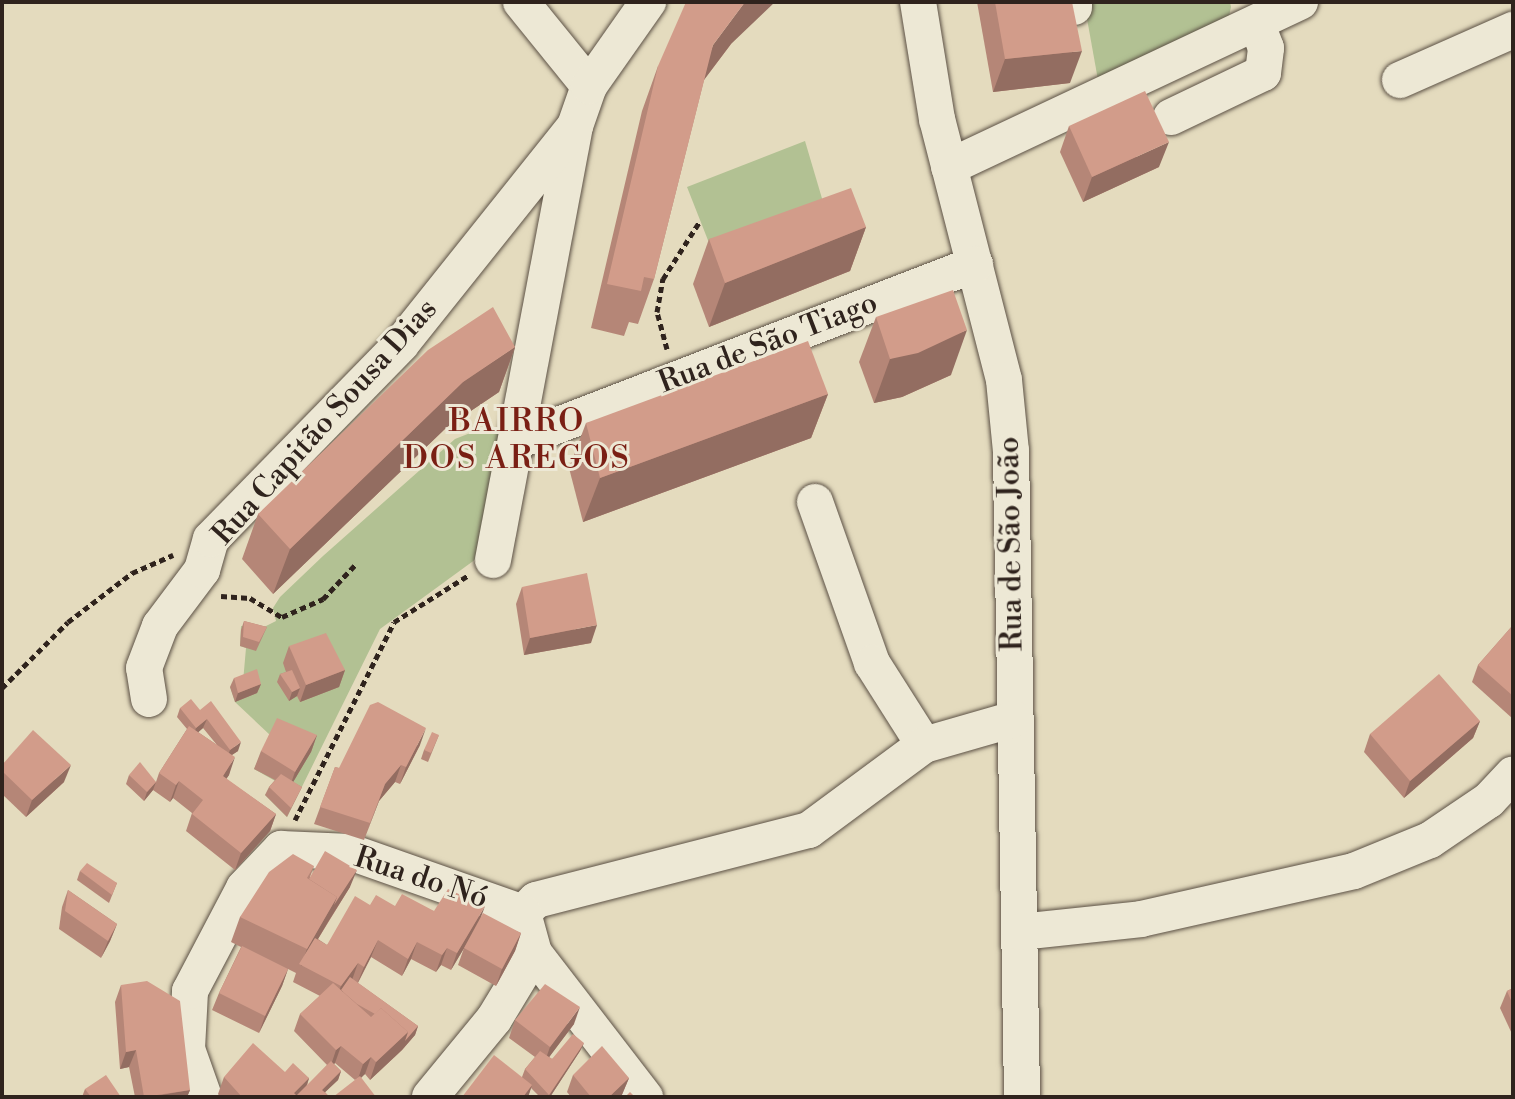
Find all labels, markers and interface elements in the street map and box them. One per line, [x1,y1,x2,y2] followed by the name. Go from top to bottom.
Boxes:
[654,285,882,401] street label: Rua de São Tiago
[205,292,445,552] street label: Rua Capitão Sousa Dias
[403,403,631,478] district label: BAIRRO DOS AREGOS
[991,436,1031,652] street label: Rua de São João
[350,840,492,916] street label: Rua do Nó

